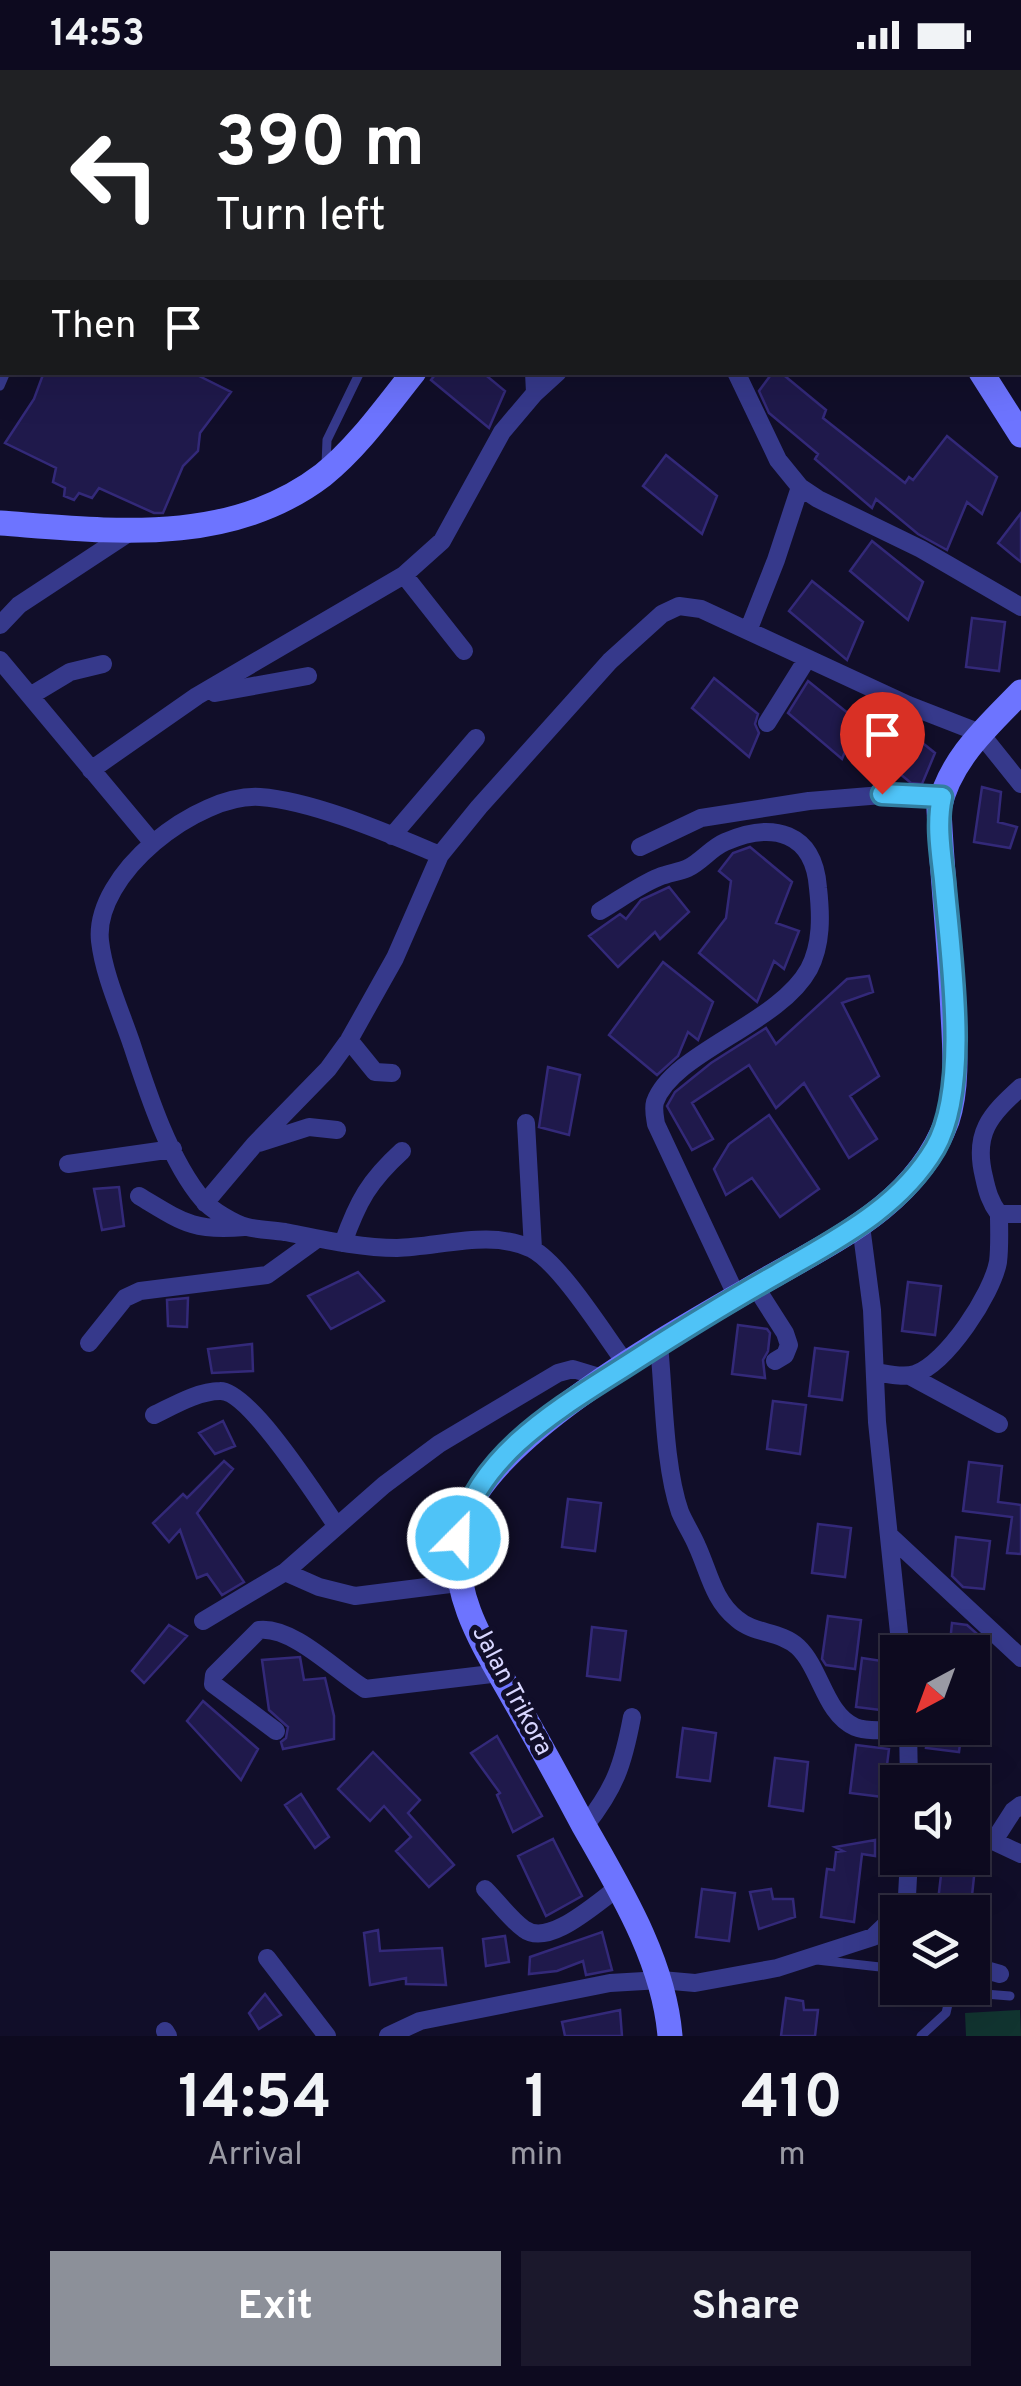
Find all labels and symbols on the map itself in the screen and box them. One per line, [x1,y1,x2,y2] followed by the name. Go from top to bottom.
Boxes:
[840,692,925,795] pin
[406,1486,510,1590] position arrow
[463,1620,559,1762] street label: Jalan Trikora
[880,1635,990,1745] north arrow

